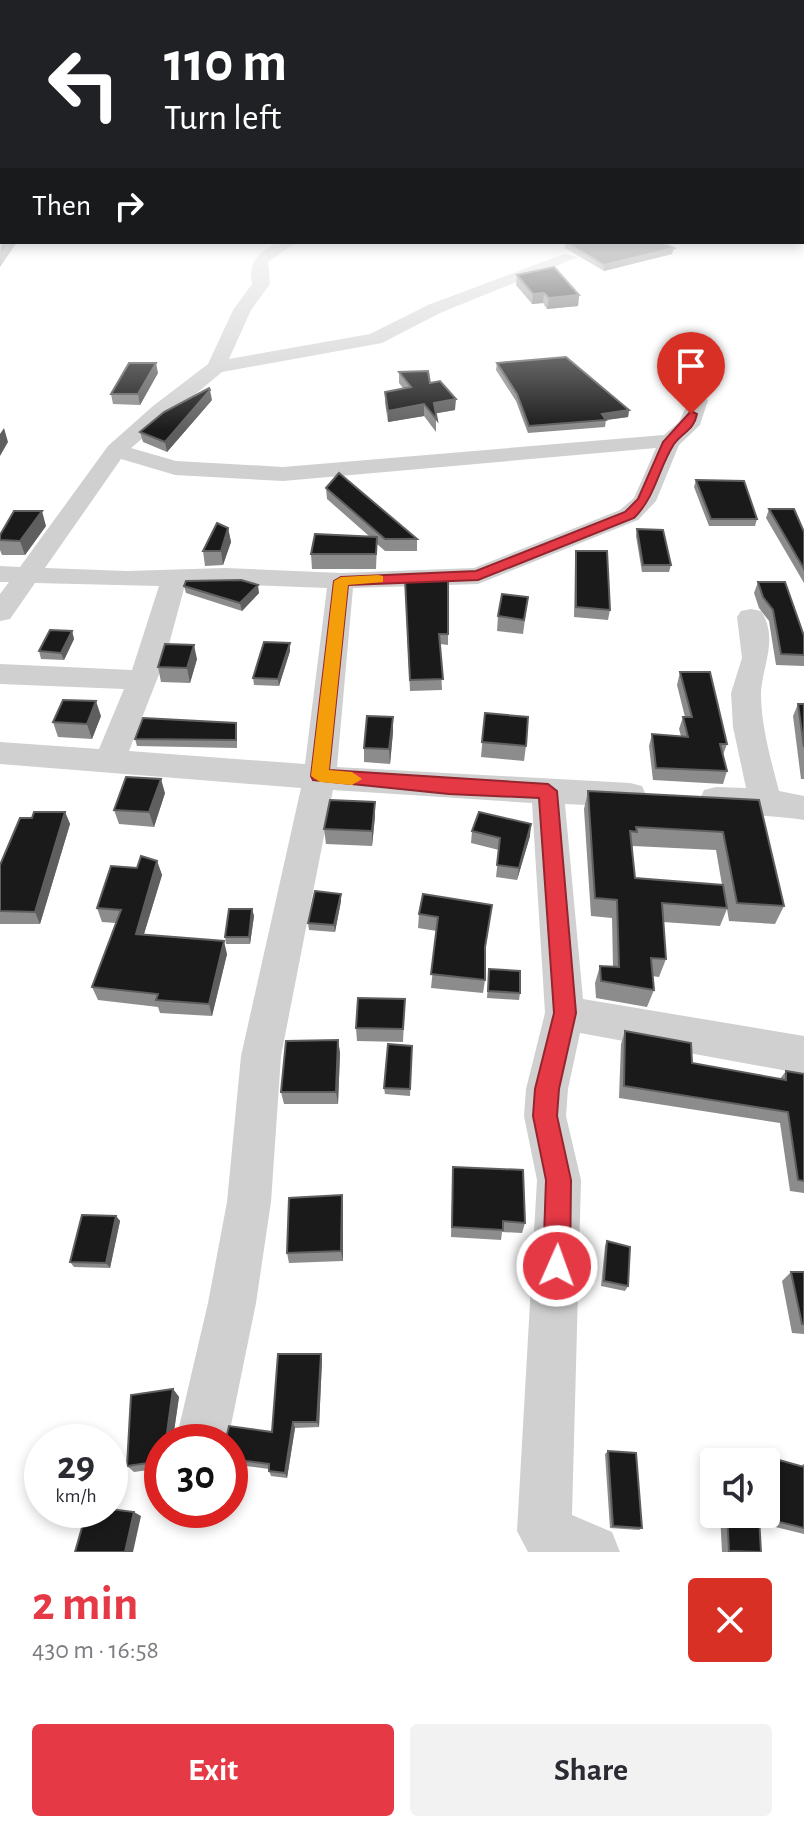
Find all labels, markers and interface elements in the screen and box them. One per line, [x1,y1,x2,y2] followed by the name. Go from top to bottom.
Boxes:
[32,32,136,136] icon: left
[164,35,287,91] text: 110 m
[164,100,281,136] text: Turn left
[107,184,151,228] icon: right
[32,191,91,221] text: Then
[657,332,725,414] pin
[669,344,713,388] icon: arrive
[515,1224,599,1308] position arrow
[144,1424,248,1528] speed limit sign: 30
[57,1446,95,1486] text: 29
[700,1448,780,1528] map controls
[700,1448,780,1528] button: sound
[55,1486,97,1506] text: km/h
[688,1578,772,1662] button: close
[32,1581,139,1629] text: 2 min
[32,1637,159,1663] text: 430 m · 16:58
[32,1724,394,1816] button: Exit
[410,1724,772,1816] button: Share

